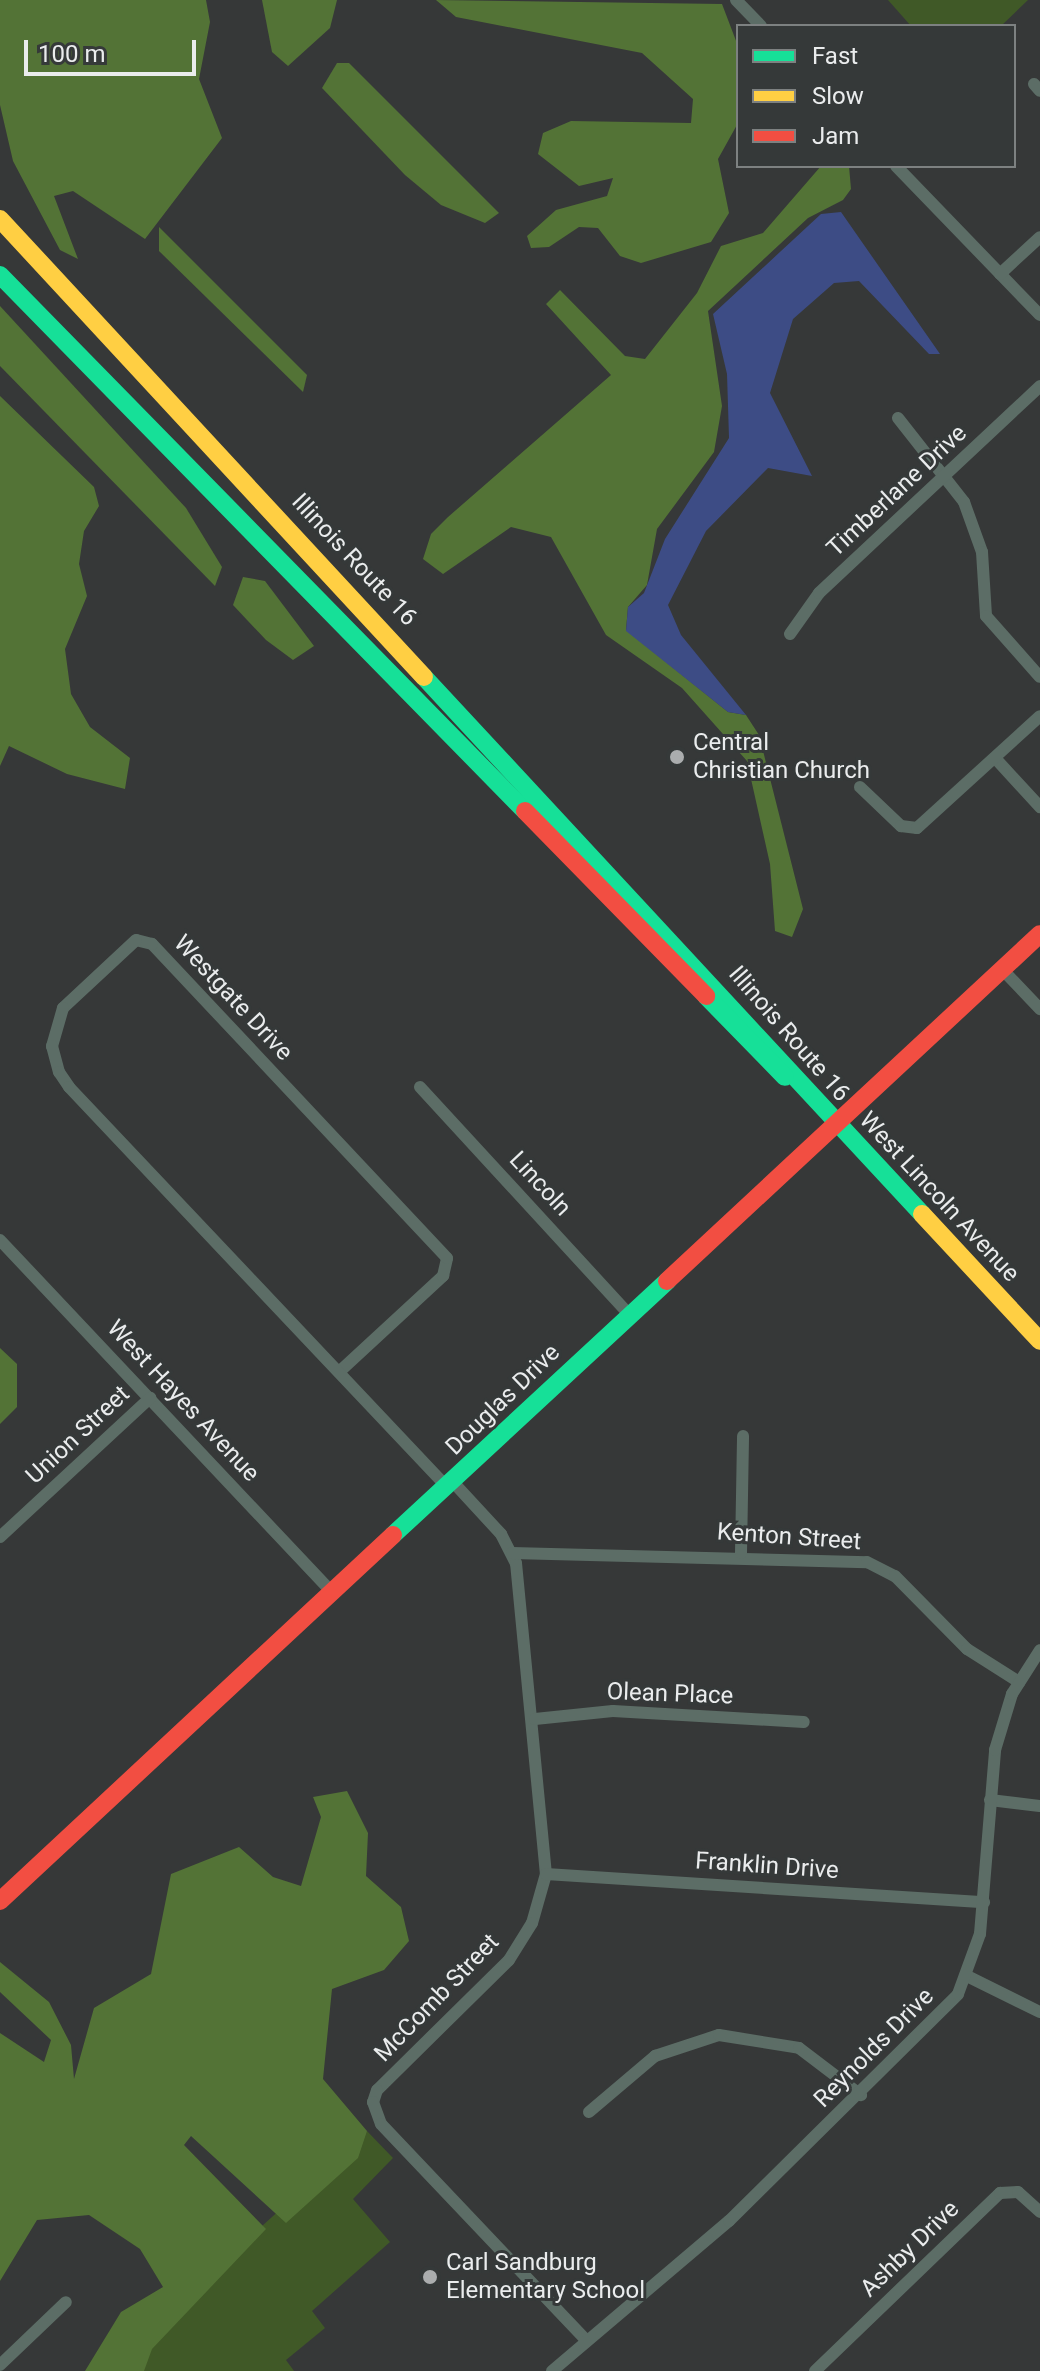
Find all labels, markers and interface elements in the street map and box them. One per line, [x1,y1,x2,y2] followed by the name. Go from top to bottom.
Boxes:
[28,24,200,74] scale bar
[736,24,1016,168] legend
[38,40,105,68] text: 100 m
[812,42,858,70] text: Fast
[812,82,864,110] text: Slow
[812,122,859,150] text: Jam
[821,419,973,563] street label: Timberlane Drive
[285,488,423,632] street label: Illinois Route 16
[693,729,870,785] place label: Central Christian Church
[668,748,686,766] marker: Central Christian Church
[168,929,298,1067] street label: Westgate Drive
[722,960,856,1108] street label: Illinois Route 16
[853,1106,1025,1288] street label: West Lincoln Avenue
[503,1146,577,1222] street label: Lincoln
[101,1314,265,1488] street label: West Hayes Avenue
[440,1338,566,1462] street label: Douglas Drive
[20,1380,136,1490] street label: Union Street
[716,1518,862,1556] street label: Kenton Street
[606,1677,734,1711] street label: Olean Place
[694,1847,840,1885] street label: Franklin Drive
[369,1928,505,2068] street label: McComb Street
[808,1982,940,2114] street label: Reynolds Drive
[855,2195,965,2303] street label: Ashby Drive
[446,2249,645,2305] place label: Carl Sandburg Elementary School
[421,2268,439,2286] marker: Carl Sandburg Elementary School

